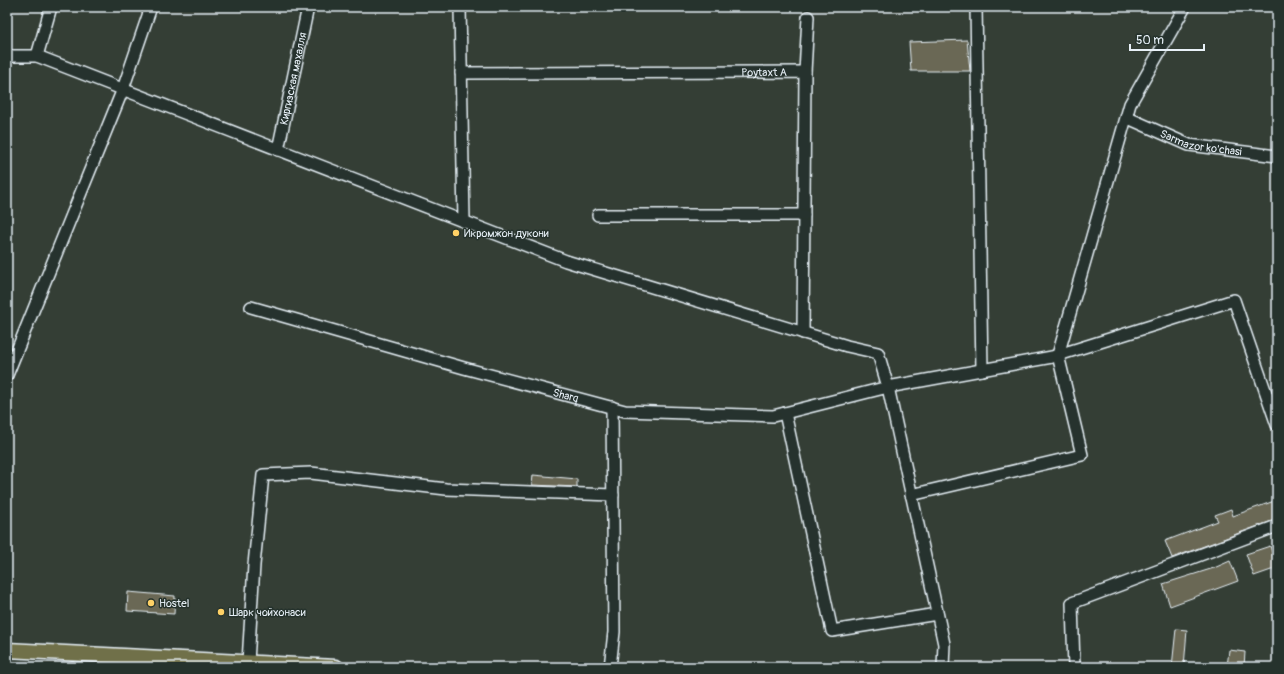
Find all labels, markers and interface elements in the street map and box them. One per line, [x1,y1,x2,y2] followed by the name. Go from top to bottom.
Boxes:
[1130,26,1204,52] scale bar
[277,31,310,126] street label: Киргизская махалля
[1136,33,1164,48] text: 50 m
[741,66,787,79] street label: Poytaxt A
[1158,127,1243,159] street label: Sarmazor ko'chasi
[464,227,549,240] place label: Икромжон дукони
[451,228,461,238] marker: Икромжон дукони
[552,386,580,405] street label: Sharq
[159,597,189,610] place label: Hostel
[146,598,156,608] marker: Hostel
[229,606,306,619] place label: Шарк чойхонаси
[216,607,226,617] marker: Шарк чойхонаси

